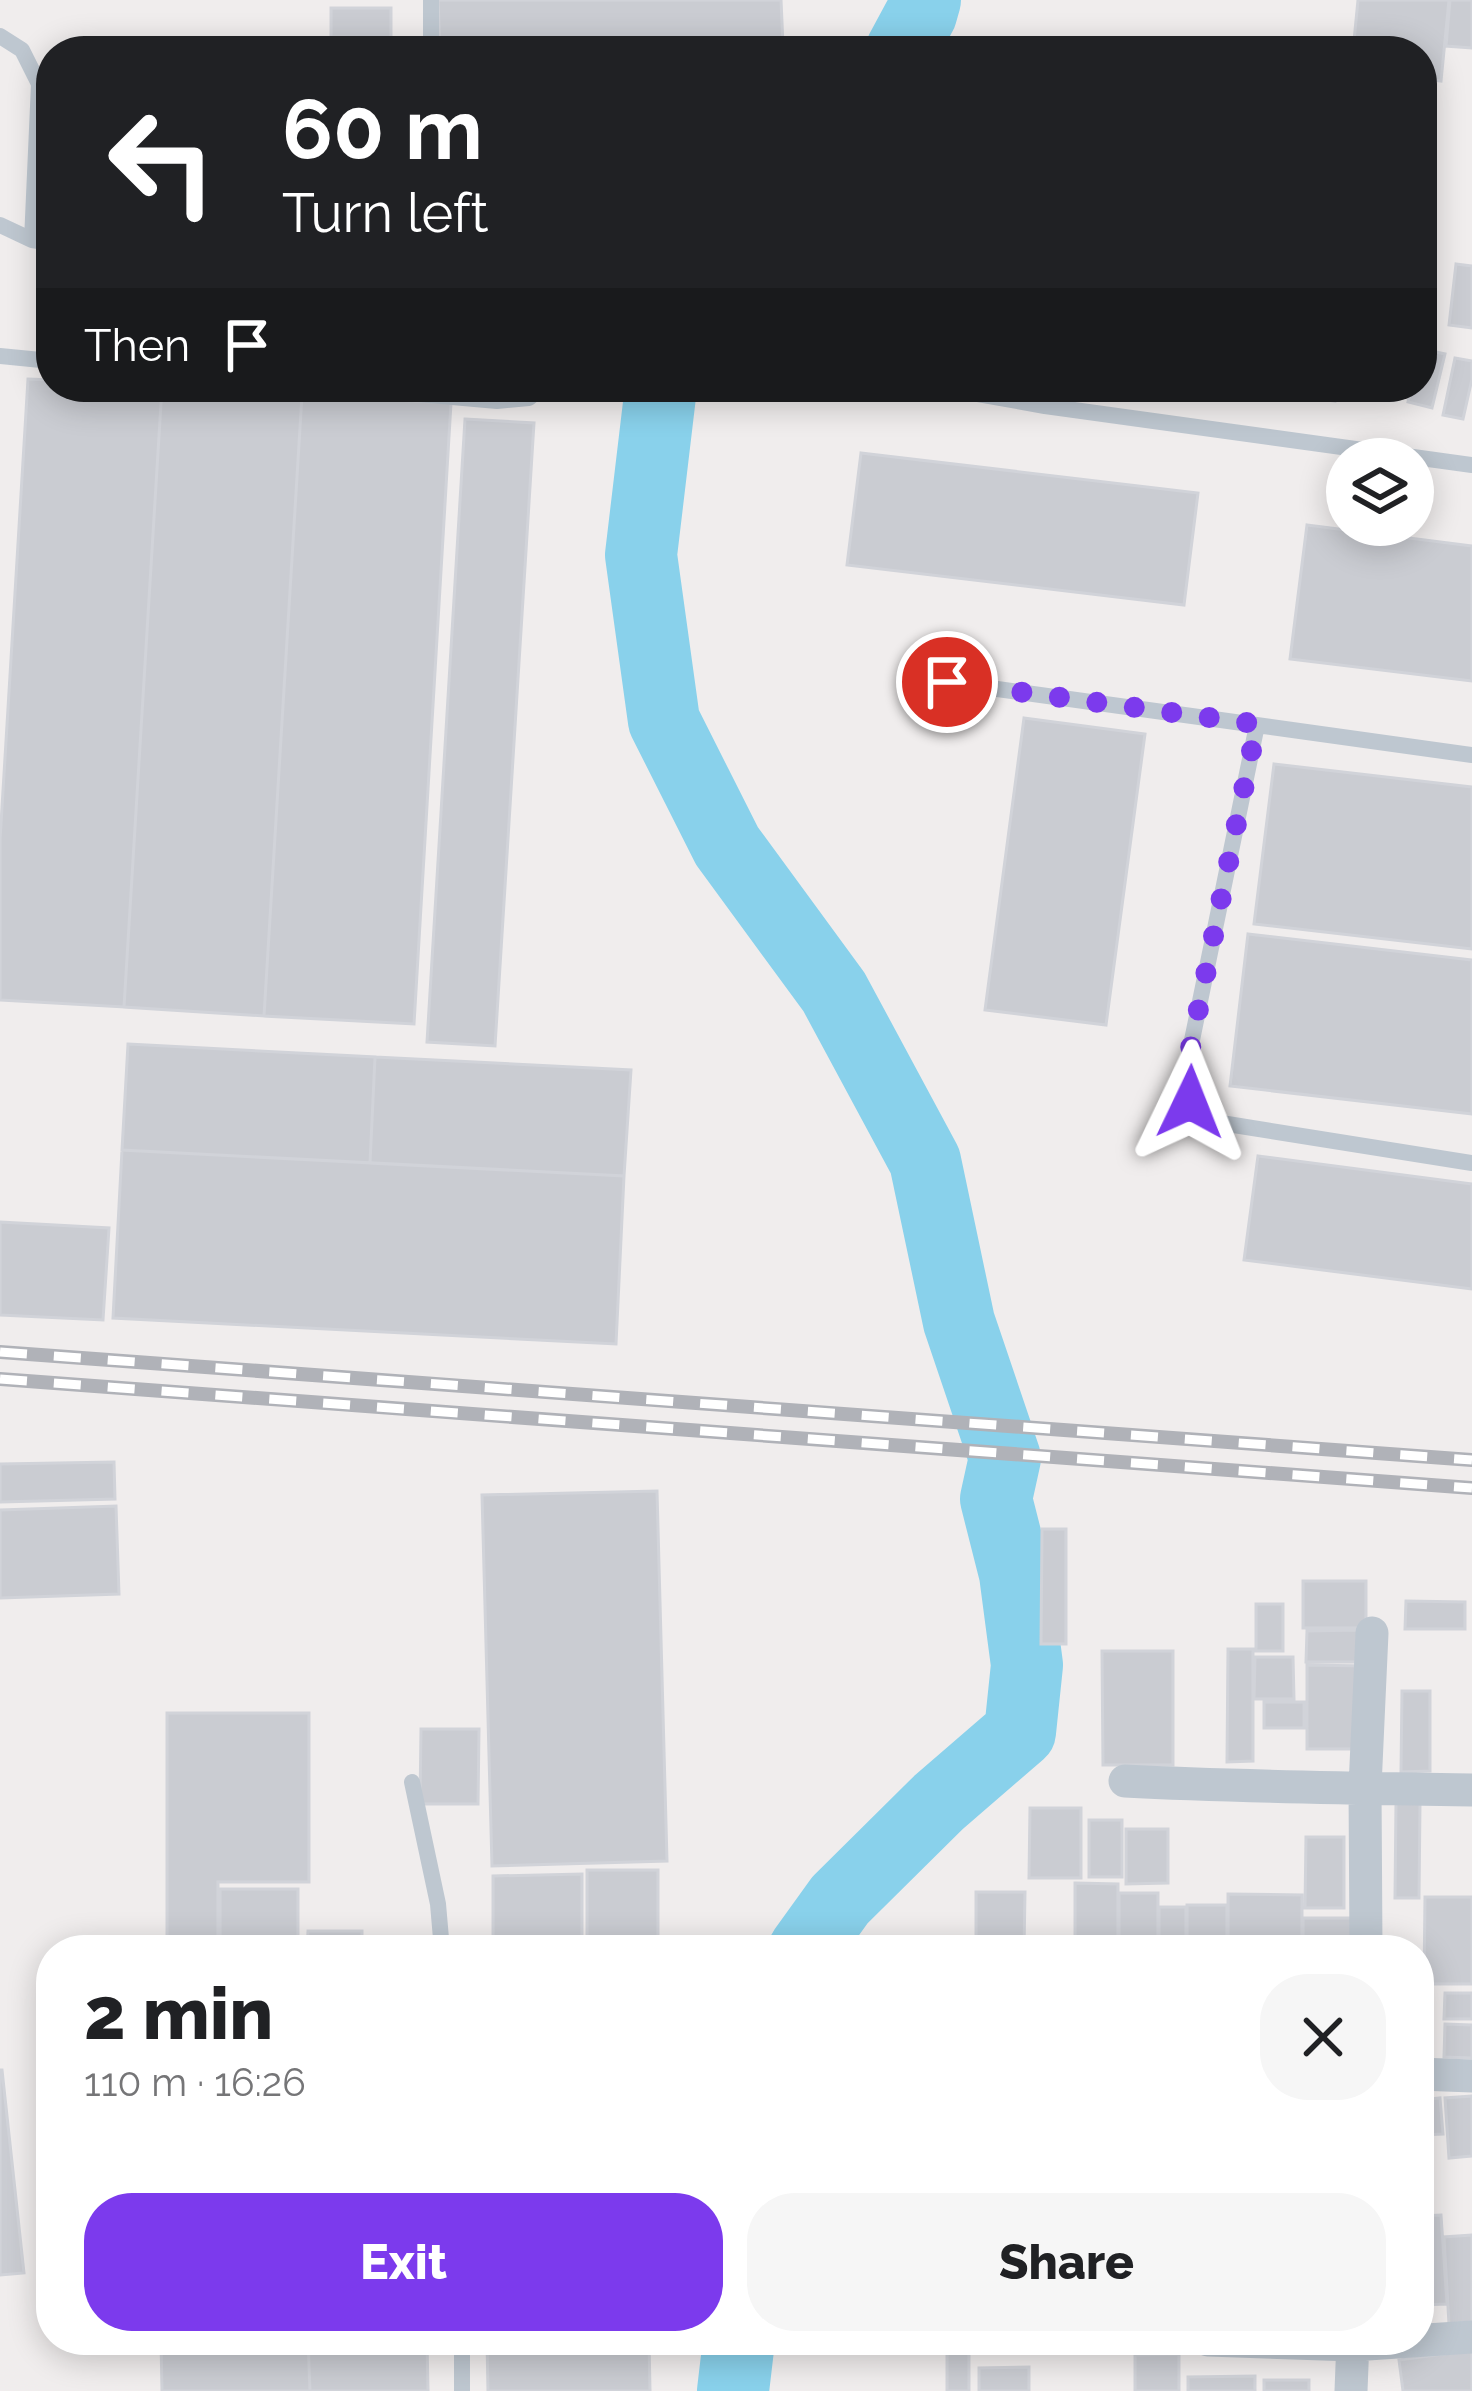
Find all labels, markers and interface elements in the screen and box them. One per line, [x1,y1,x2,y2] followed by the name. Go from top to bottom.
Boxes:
[282,80,483,179] text: 60 m
[84,84,240,240] icon: left
[282,181,489,245] text: Turn left
[214,312,280,378] icon: arrive
[84,319,190,372] text: Then
[1326,438,1434,546] map controls
[1326,438,1434,546] button: layers
[896,631,998,733] pin
[914,649,980,715] icon: arrive
[1127,1039,1253,1165] position arrow
[84,1971,273,2056] text: 2 min
[1260,1974,1386,2100] button: close
[84,2059,306,2105] text: 110 m · 16:26
[84,2193,723,2331] button: Exit
[747,2193,1386,2331] button: Share

